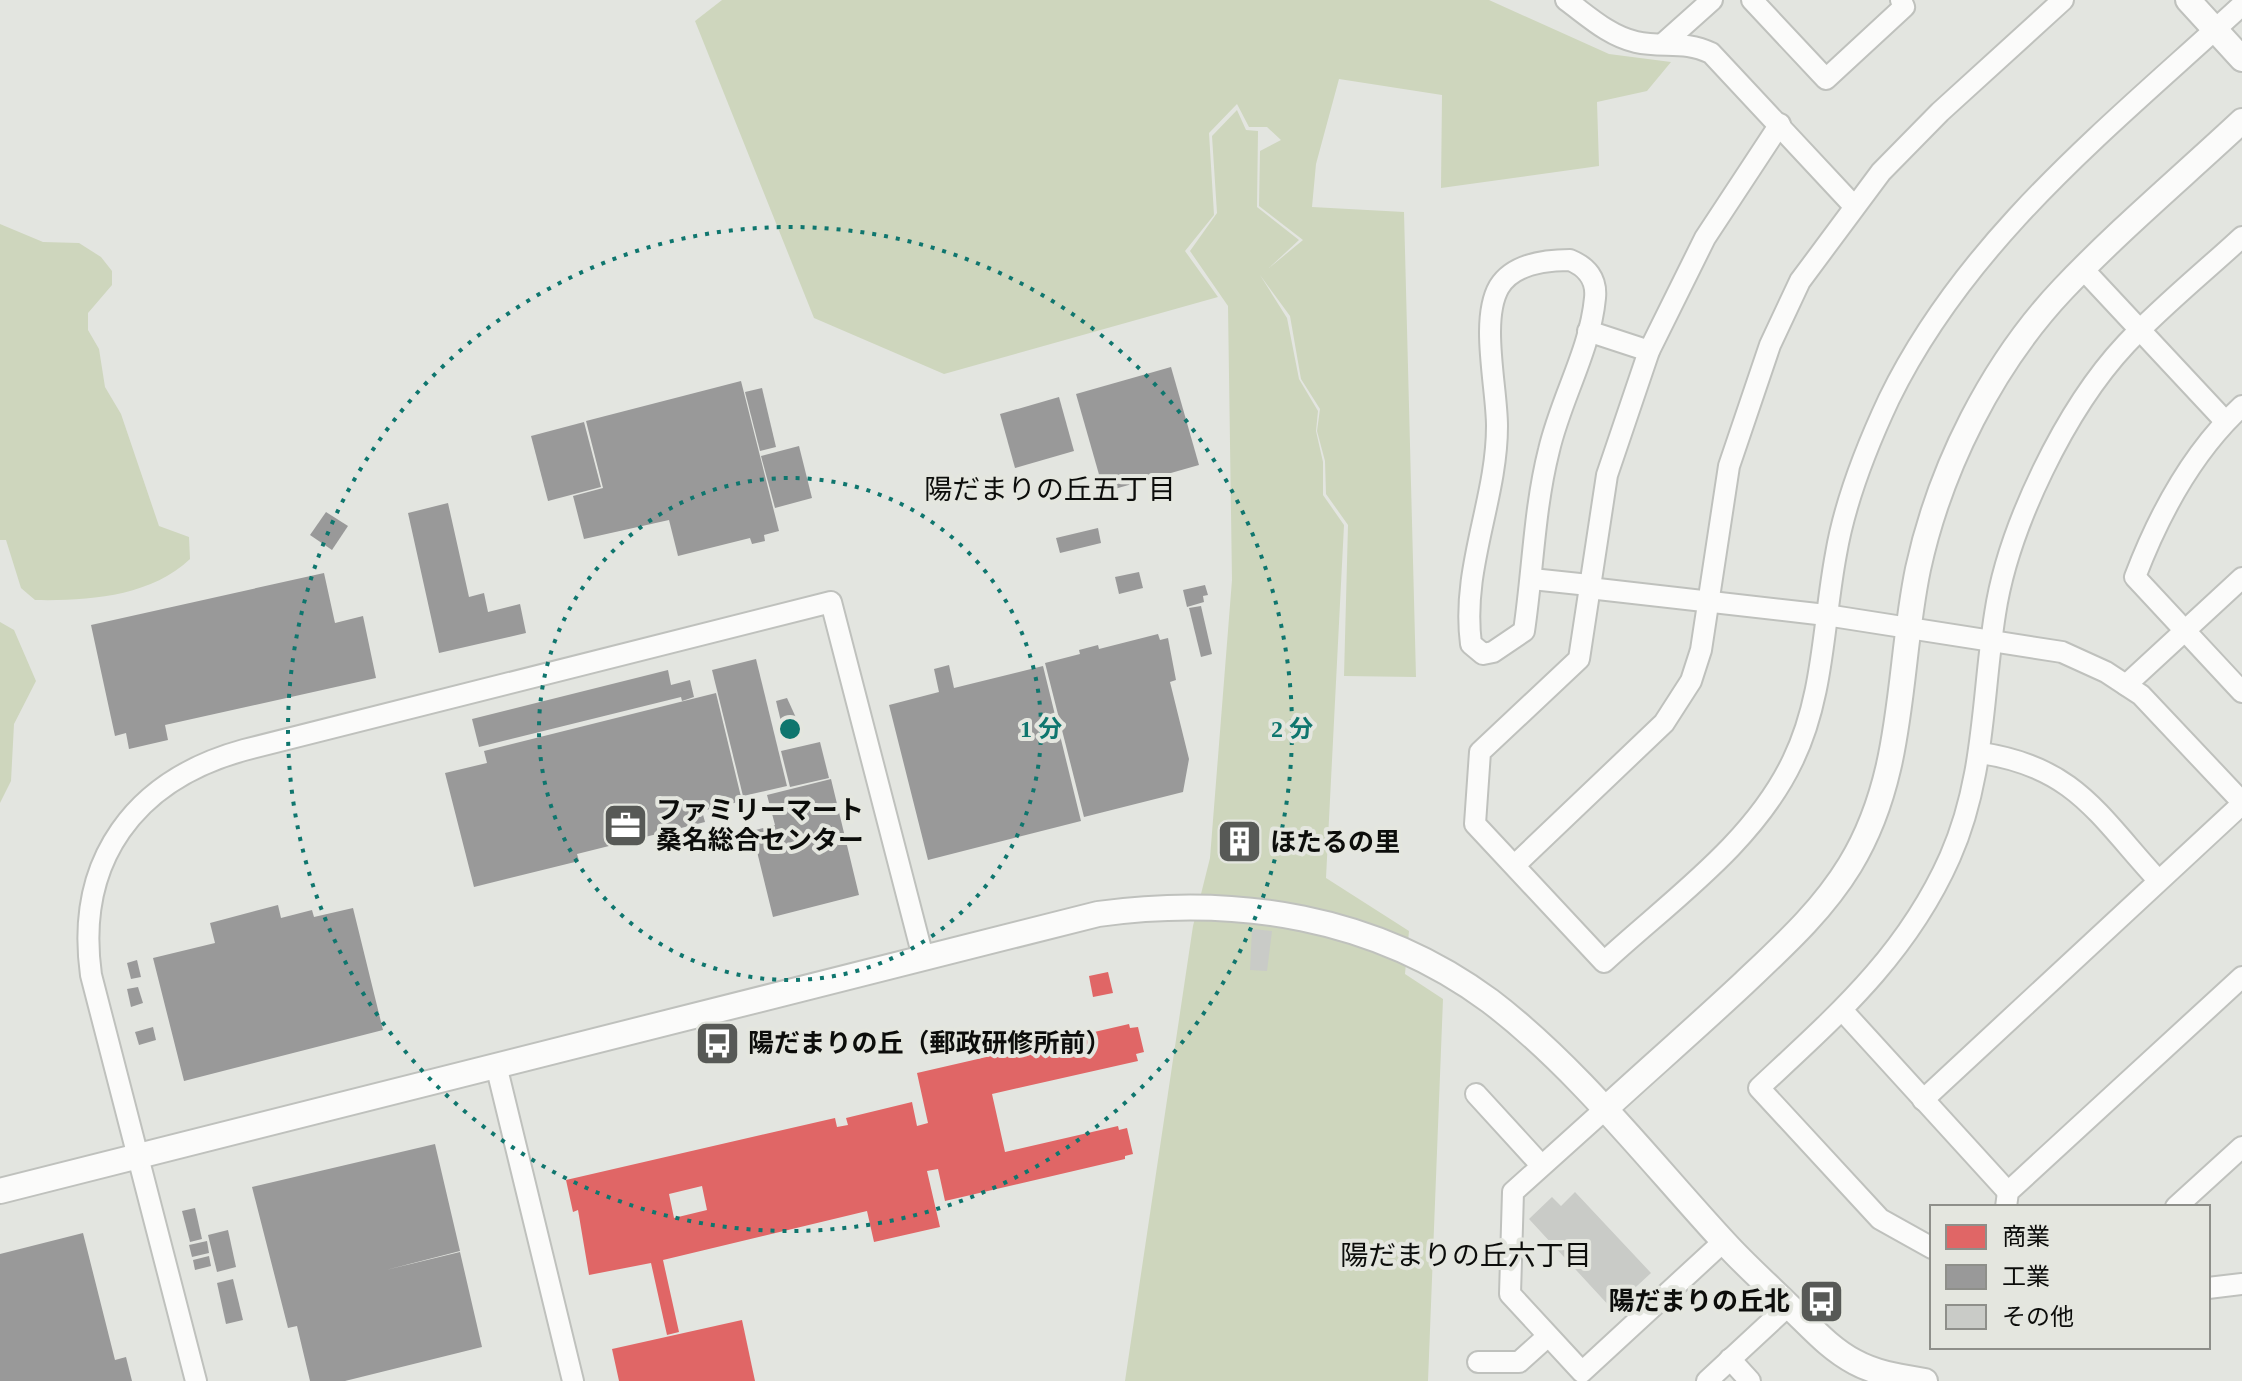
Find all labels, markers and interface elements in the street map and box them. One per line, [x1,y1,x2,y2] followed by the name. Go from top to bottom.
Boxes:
[924,474,1176,505] district label: 陽だまりの丘五丁目
[776,715,804,743] centre of rings
[1020,716,1062,742] text: 1 分
[1271,716,1313,742] text: 2 分
[656,796,864,855] place label: ファミリーマート 桑名総合センター
[601,801,649,849] office icon: ファミリーマート 桑名総合センター
[1215,818,1263,866] building icon: ほたるの里
[1270,828,1400,857] place label: ほたるの里
[693,1019,741,1067] bus stop icon: 陽だまりの丘（郵政研修所前）
[748,1029,1111,1058] place label: 陽だまりの丘（郵政研修所前）
[1930,1205,2210,1349] legend
[2002,1224,2050,1250] text: 商業
[1340,1240,1592,1271] district label: 陽だまりの丘六丁目
[2002,1264,2050,1290] text: 工業
[1797,1277,1845,1325] bus stop icon: 陽だまりの丘北
[1609,1287,1790,1316] place label: 陽だまりの丘北
[2002,1304,2074,1330] text: その他

